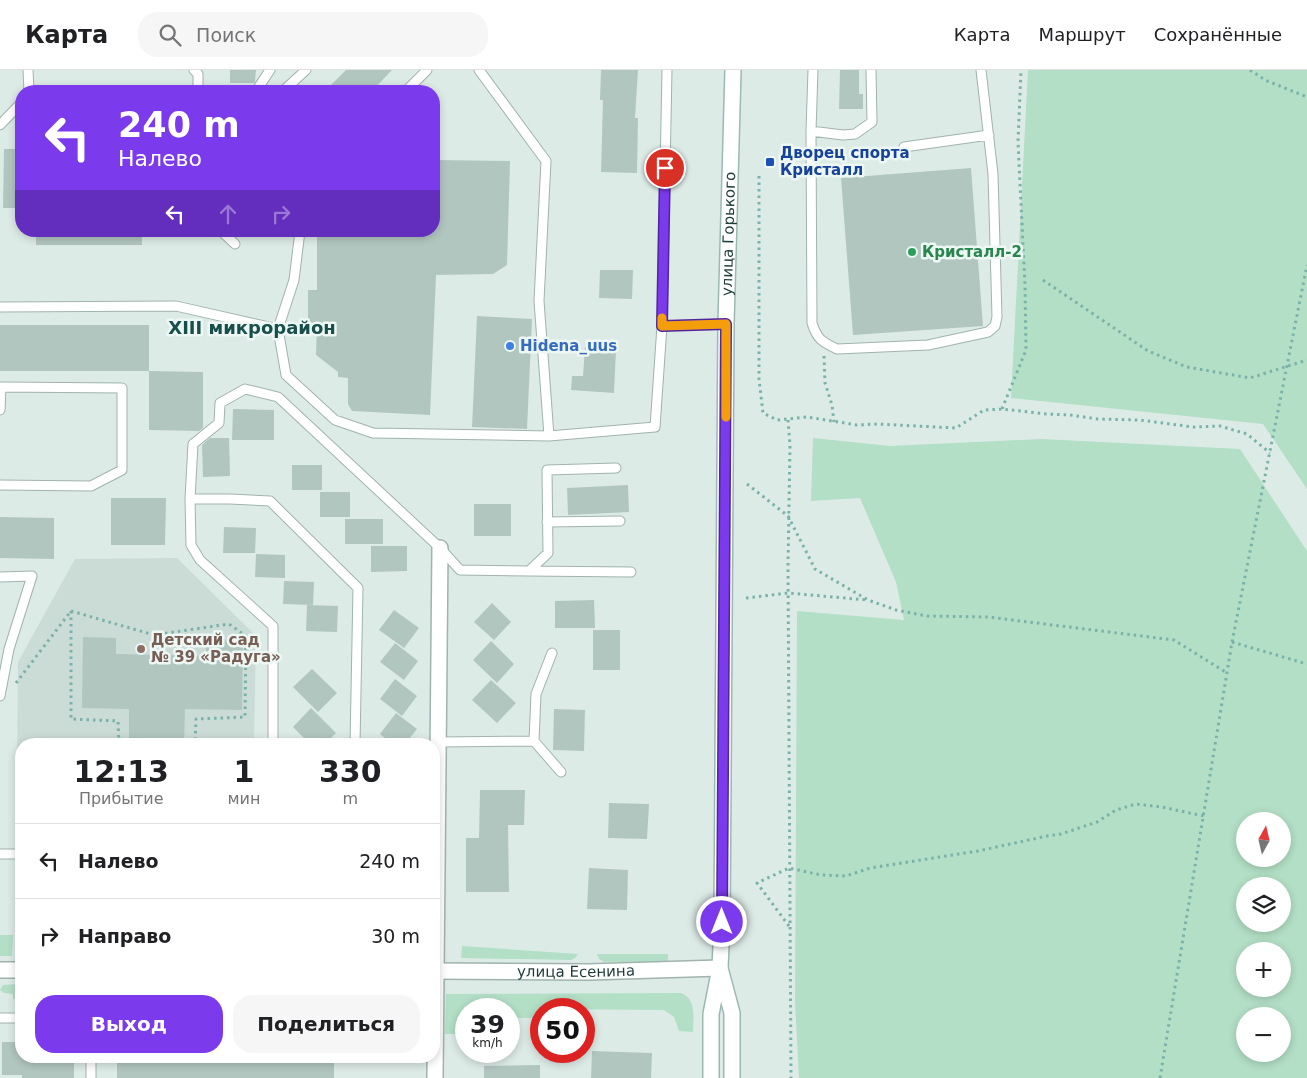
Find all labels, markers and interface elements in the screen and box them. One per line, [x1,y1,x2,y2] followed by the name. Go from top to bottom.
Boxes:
[138,12,488,57] search box
[25,21,108,49] text: Карта
[156,21,184,49] icon: search
[196,24,256,46] text: Поиск
[954,24,1011,45] text: Карта
[1039,24,1126,45] text: Маршрут
[1154,24,1282,45] text: Сохранённые
[35,105,100,170] icon: left
[118,105,240,145] text: 240 m
[780,144,910,179] place label: Дворец спорта Кристалл
[118,146,202,171] text: Налево
[644,147,686,189] pin
[651,154,679,182] icon: arrive
[764,156,776,168] marker: Дворец спорта Кристалл
[718,171,739,296] street label: улица Горького
[161,200,189,228] icon: left
[214,200,242,228] icon: ahead
[267,200,295,228] icon: right
[922,243,1022,261] place label: Кристалл-2
[906,246,918,258] marker: Кристалл-2
[168,317,336,338] district label: XIII микрорайон
[520,337,617,355] place label: Hidena_uus
[504,340,516,352] marker: Hidena_uus
[151,631,281,666] place label: Детский сад № 39 «Радуга»
[135,643,147,655] marker: Детский сад № 39 «Радуга»
[73,754,169,789] text: 12:13
[234,754,254,789] text: 1
[319,754,382,789] text: 330
[79,789,164,808] text: Прибытие
[227,789,260,808] text: мин
[342,789,358,808] text: m
[1236,812,1291,868] north arrow
[1236,812,1291,1062] map controls
[35,847,63,875] icon: left
[78,850,159,872] text: Налево
[359,850,420,872] text: 240 m
[1236,877,1291,932] button: layers
[695,895,747,947] position arrow
[35,922,63,950] icon: right
[78,925,171,947] text: Направо
[371,925,420,947] text: 30 m
[1236,942,1291,997] button: +
[517,962,635,981] street label: улица Есенина
[35,995,223,1053] button: Выход
[233,995,420,1053] button: Поделиться
[530,998,595,1063] speed limit sign: 50
[1236,1007,1291,1062] button: −
[470,1010,505,1039] text: 39
[472,1036,503,1050] text: km/h

